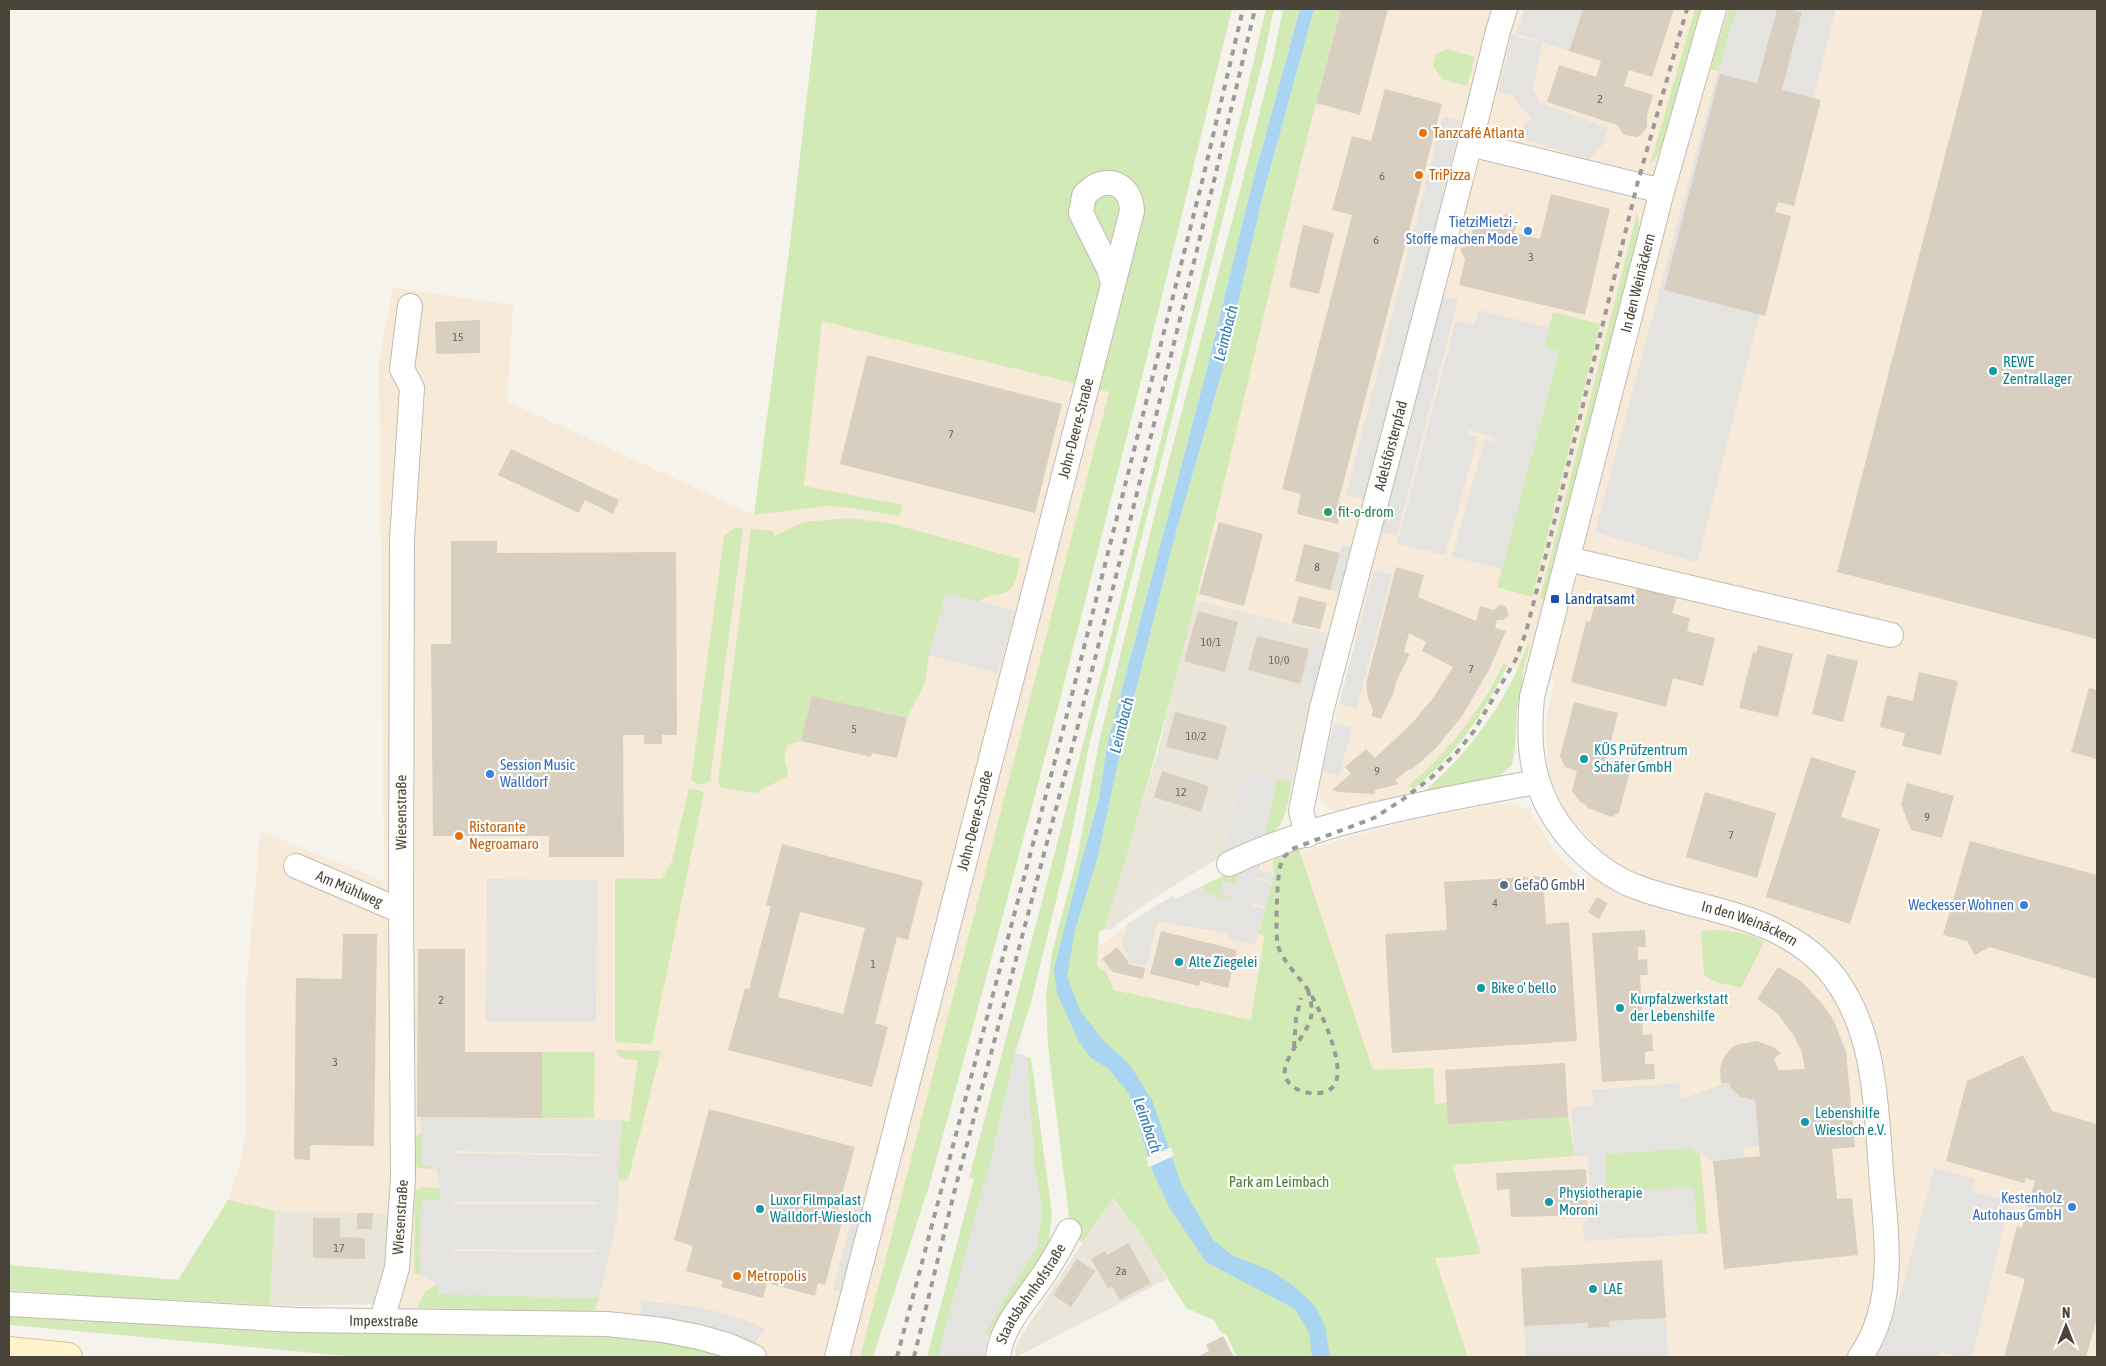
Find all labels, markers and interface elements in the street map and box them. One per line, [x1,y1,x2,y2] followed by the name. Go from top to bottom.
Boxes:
[1597,92,1603,106] house number: 2
[1433,124,1525,141] place label: Tanzcafé Atlanta
[1417,127,1429,139] marker: Tanzcafé Atlanta
[1429,166,1471,183] place label: TriPizza
[1379,169,1385,183] house number: 6
[1413,169,1425,181] marker: TriPizza
[1406,213,1518,247] place label: TietziMietzi - Stoffe machen Mode
[1522,225,1534,237] marker: TietziMietzi - Stoffe machen Mode
[1617,231,1658,334] street label: In den Weinäckern
[1373,233,1379,247] house number: 6
[1528,250,1534,264] house number: 3
[1209,303,1241,363] water label: Leimbach
[452,330,464,344] house number: 15
[2003,353,2072,387] place label: REWE Zentrallager
[1987,365,1999,377] marker: REWE Zentrallager
[1055,376,1097,480] street label: John-Deere-Straße
[1370,399,1410,492] street label: Adelsförsterpfad
[948,427,954,441] house number: 7
[1338,503,1394,520] place label: fit-o-drom
[1322,506,1334,518] marker: fit-o-drom
[1314,560,1320,574] house number: 8
[1565,590,1635,607] place label: Landratsamt
[1549,593,1561,605] marker: Landratsamt
[1201,635,1222,649] house number: 10/1
[1269,653,1290,667] house number: 10/0
[1468,662,1474,676] house number: 7
[1105,695,1137,755] water label: Leimbach
[851,722,857,736] house number: 5
[1186,729,1206,743] house number: 10/2
[1594,741,1688,775] place label: KÜS Prüfzentrum Schäfer GmbH
[1578,753,1590,765] marker: KÜS Prüfzentrum Schäfer GmbH
[500,756,576,790] place label: Session Music Walldorf
[1374,764,1380,778] house number: 9
[484,768,496,780] marker: Session Music Walldorf
[954,768,996,872] street label: John-Deere-Straße
[392,775,409,850] street label: Wiesenstraße
[1175,785,1187,799] house number: 12
[1924,810,1930,824] house number: 9
[469,818,539,852] place label: Ristorante Negroamaro
[1728,828,1734,842] house number: 7
[453,830,465,842] marker: Ristorante Negroamaro
[314,867,386,910] street label: Am Mühlweg
[1514,876,1585,893] place label: GefaÖ GmbH
[1498,879,1510,891] marker: GefaÖ GmbH
[1492,896,1498,910] house number: 4
[1908,896,2014,913] place label: Weckesser Wohnen
[1700,897,1801,949] street label: In den Weinäckern
[2018,899,2030,911] marker: Weckesser Wohnen
[1189,953,1257,970] place label: Alte Ziegelei
[1173,956,1185,968] marker: Alte Ziegelei
[870,957,876,971] house number: 1
[1491,979,1556,996] place label: Bike o' bello
[1475,982,1487,994] marker: Bike o' bello
[1630,990,1728,1024] place label: Kurpfalzwerkstatt der Lebenshilfe
[438,993,444,1007] house number: 2
[1614,1002,1626,1014] marker: Kurpfalzwerkstatt der Lebenshilfe
[332,1055,338,1069] house number: 3
[1130,1095,1166,1155] water label: Leimbach
[1815,1104,1886,1138] place label: Lebenshilfe Wiesloch e.V.
[1799,1116,1811,1128] marker: Lebenshilfe Wiesloch e.V.
[1229,1173,1329,1190] park label: Park am Leimbach
[389,1179,411,1255] street label: Wiesenstraße
[1559,1184,1643,1218] place label: Physiotherapie Moroni
[1973,1189,2063,1223] place label: Kestenholz Autohaus GmbH
[770,1191,872,1225] place label: Luxor Filmpalast Walldorf-Wiesloch
[1543,1196,1555,1208] marker: Physiotherapie Moroni
[2066,1201,2078,1213] marker: Kestenholz Autohaus GmbH
[754,1203,766,1215] marker: Luxor Filmpalast Walldorf-Wiesloch
[992,1240,1069,1346] street label: Staatsbahnhofstraße
[333,1241,345,1255] house number: 17
[1115,1264,1127,1278] house number: 2a
[747,1267,807,1284] place label: Metropolis
[731,1270,743,1282] marker: Metropolis
[1603,1280,1623,1297] place label: LAE
[1587,1283,1599,1295] marker: LAE
[2041,1301,2091,1351] north arrow
[2062,1305,2070,1321] text: N
[349,1312,418,1330] street label: Impexstraße

